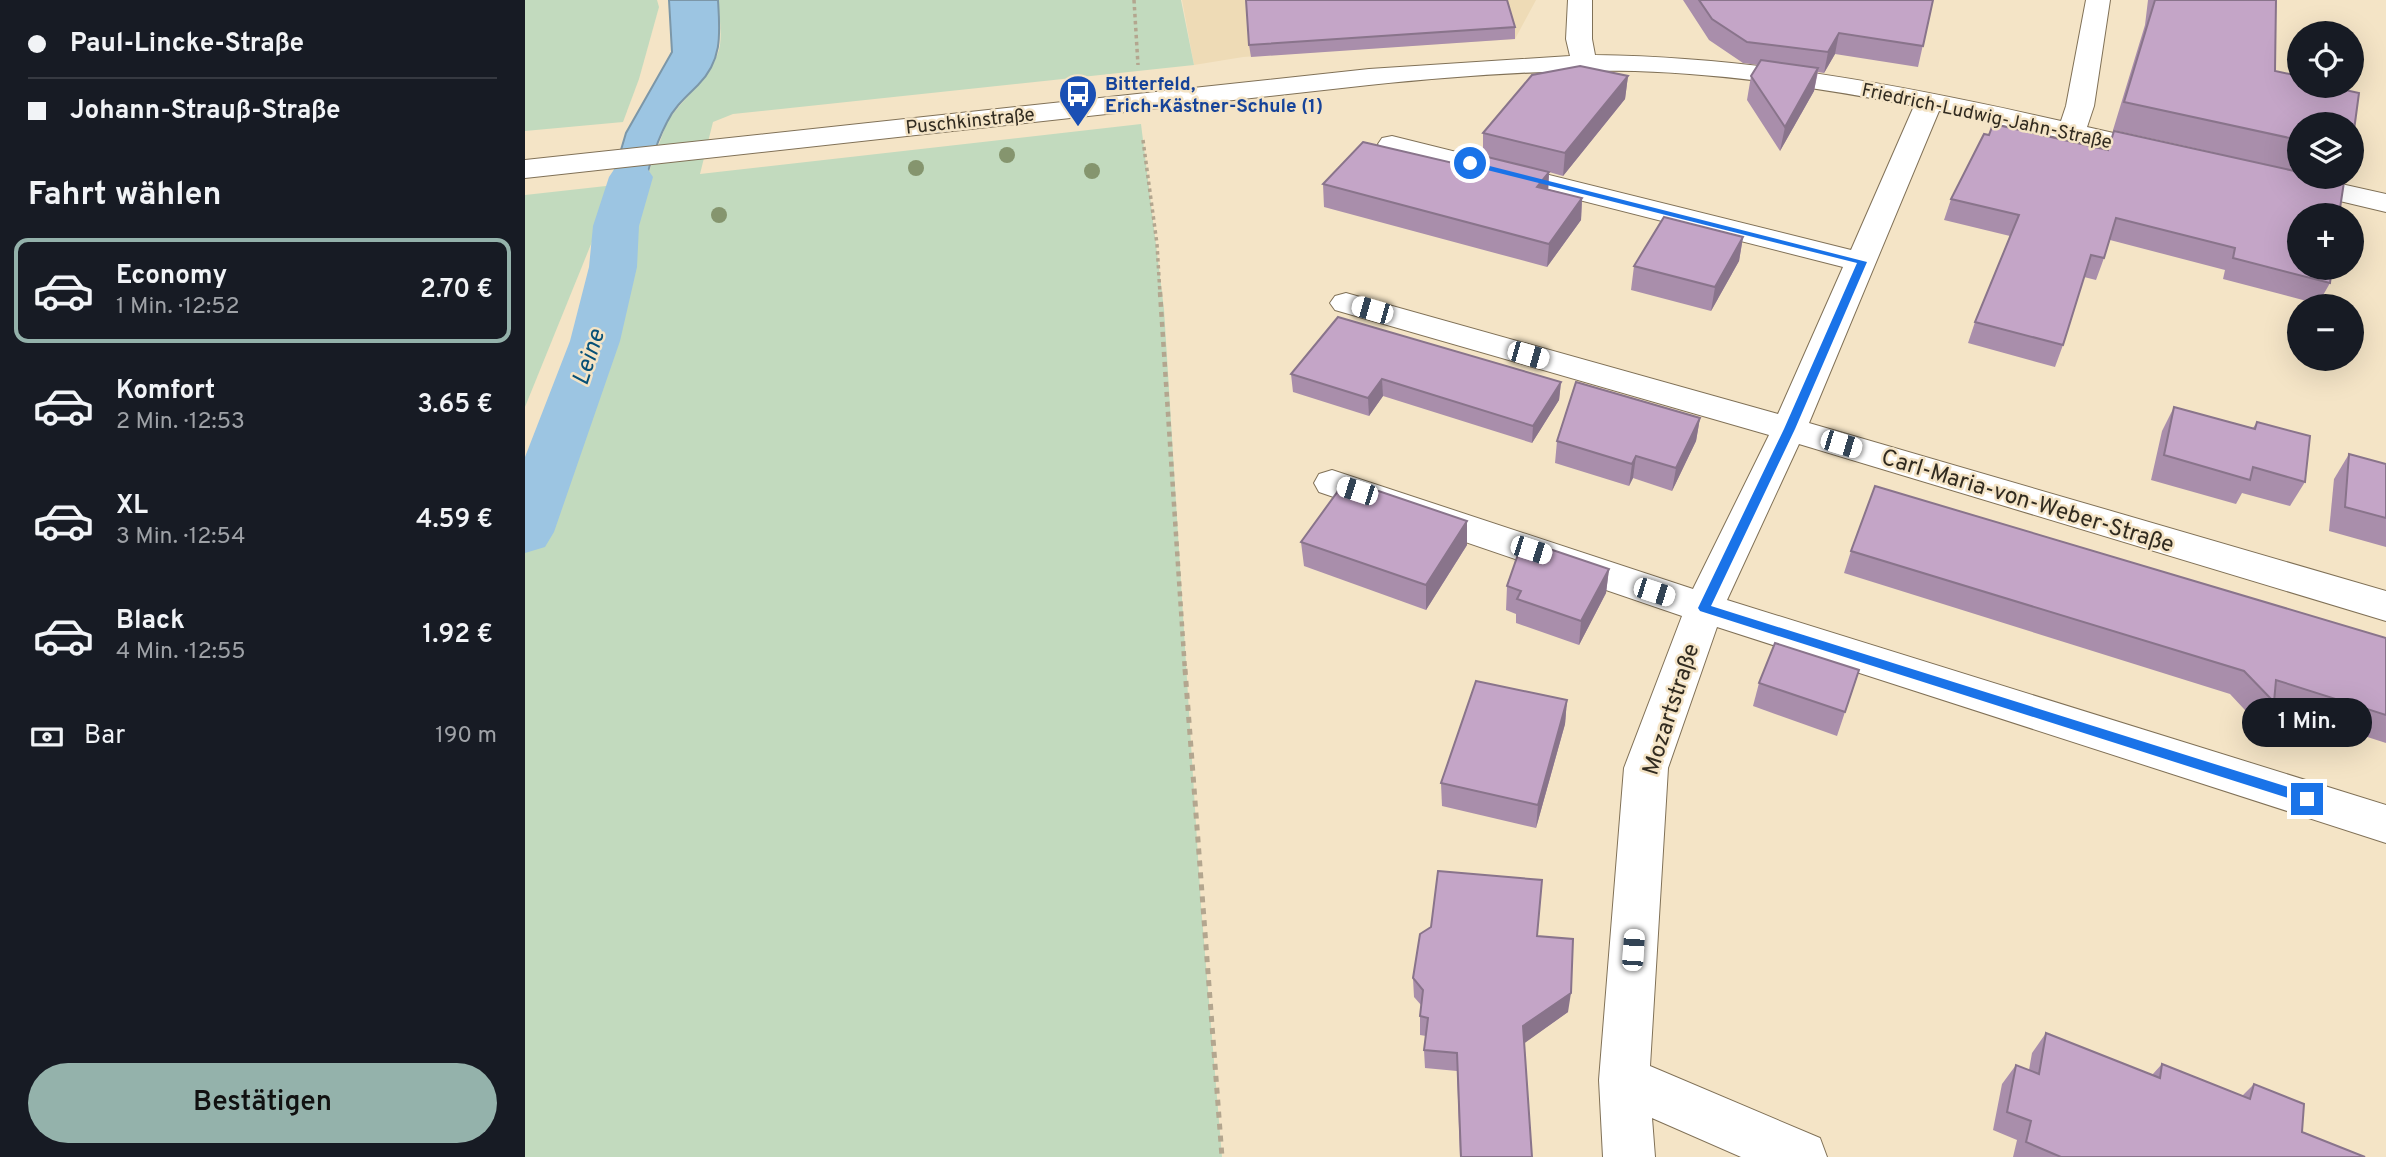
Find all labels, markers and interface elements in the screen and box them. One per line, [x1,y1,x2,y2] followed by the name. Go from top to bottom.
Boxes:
[2287,21,2364,371] map controls
[2287,21,2364,98] button: locate
[70,28,304,61] text: Paul-Lincke-Straße
[1057,73,1099,128] bus stop icon: Bitterfeld, Erich-Kästner-Schule (1)
[1105,73,1323,119] place label: Bitterfeld, Erich-Kästner-Schule (1)
[1859,79,2114,155] street label: Friedrich-Ludwig-Jahn-Straße
[70,95,341,128] text: Johann-Strauß-Straße
[904,103,1036,141] street label: Puschkinstraße
[2287,112,2364,189] button: layers
[1454,147,1486,179] route start
[28,176,221,216] text: Fahrt wählen
[2287,203,2364,280] button: +
[32,259,95,322] icon: car
[116,260,227,293] text: Economy
[420,274,493,307] text: 2.70 €
[116,293,240,322] text: 1 Min. · 12:52
[1349,294,1396,326] car
[2287,294,2364,371] button: −
[567,325,613,389] water label: Leine
[1505,339,1552,371] car
[32,374,95,437] icon: car
[116,375,215,408] text: Komfort
[417,389,493,422] text: 3.65 €
[116,408,245,437] text: 2 Min. · 12:53
[1818,428,1865,460] car
[1877,444,2177,561] street label: Carl-Maria-von-Weber-Straße
[1334,475,1381,507] car
[32,489,95,552] icon: car
[116,490,148,523] text: XL
[416,504,493,537] text: 4.59 €
[116,523,246,552] text: 3 Min. · 12:54
[1508,534,1555,566] car
[1631,576,1678,608] car
[32,604,95,667] icon: car
[116,605,185,638] text: Black
[422,619,493,652] text: 1.92 €
[116,638,246,667] text: 4 Min. · 12:55
[1637,640,1707,779] street label: Mozartstraße
[2242,698,2372,746] callout: 1 Min.
[2278,708,2336,737] text: 1 Min.
[28,718,66,756] icon: cash
[84,720,125,753] text: Bar
[435,722,497,751] text: 190 m
[2291,783,2323,815] route end
[1622,928,1645,972] car
[28,1063,497,1143] button: Bestätigen

